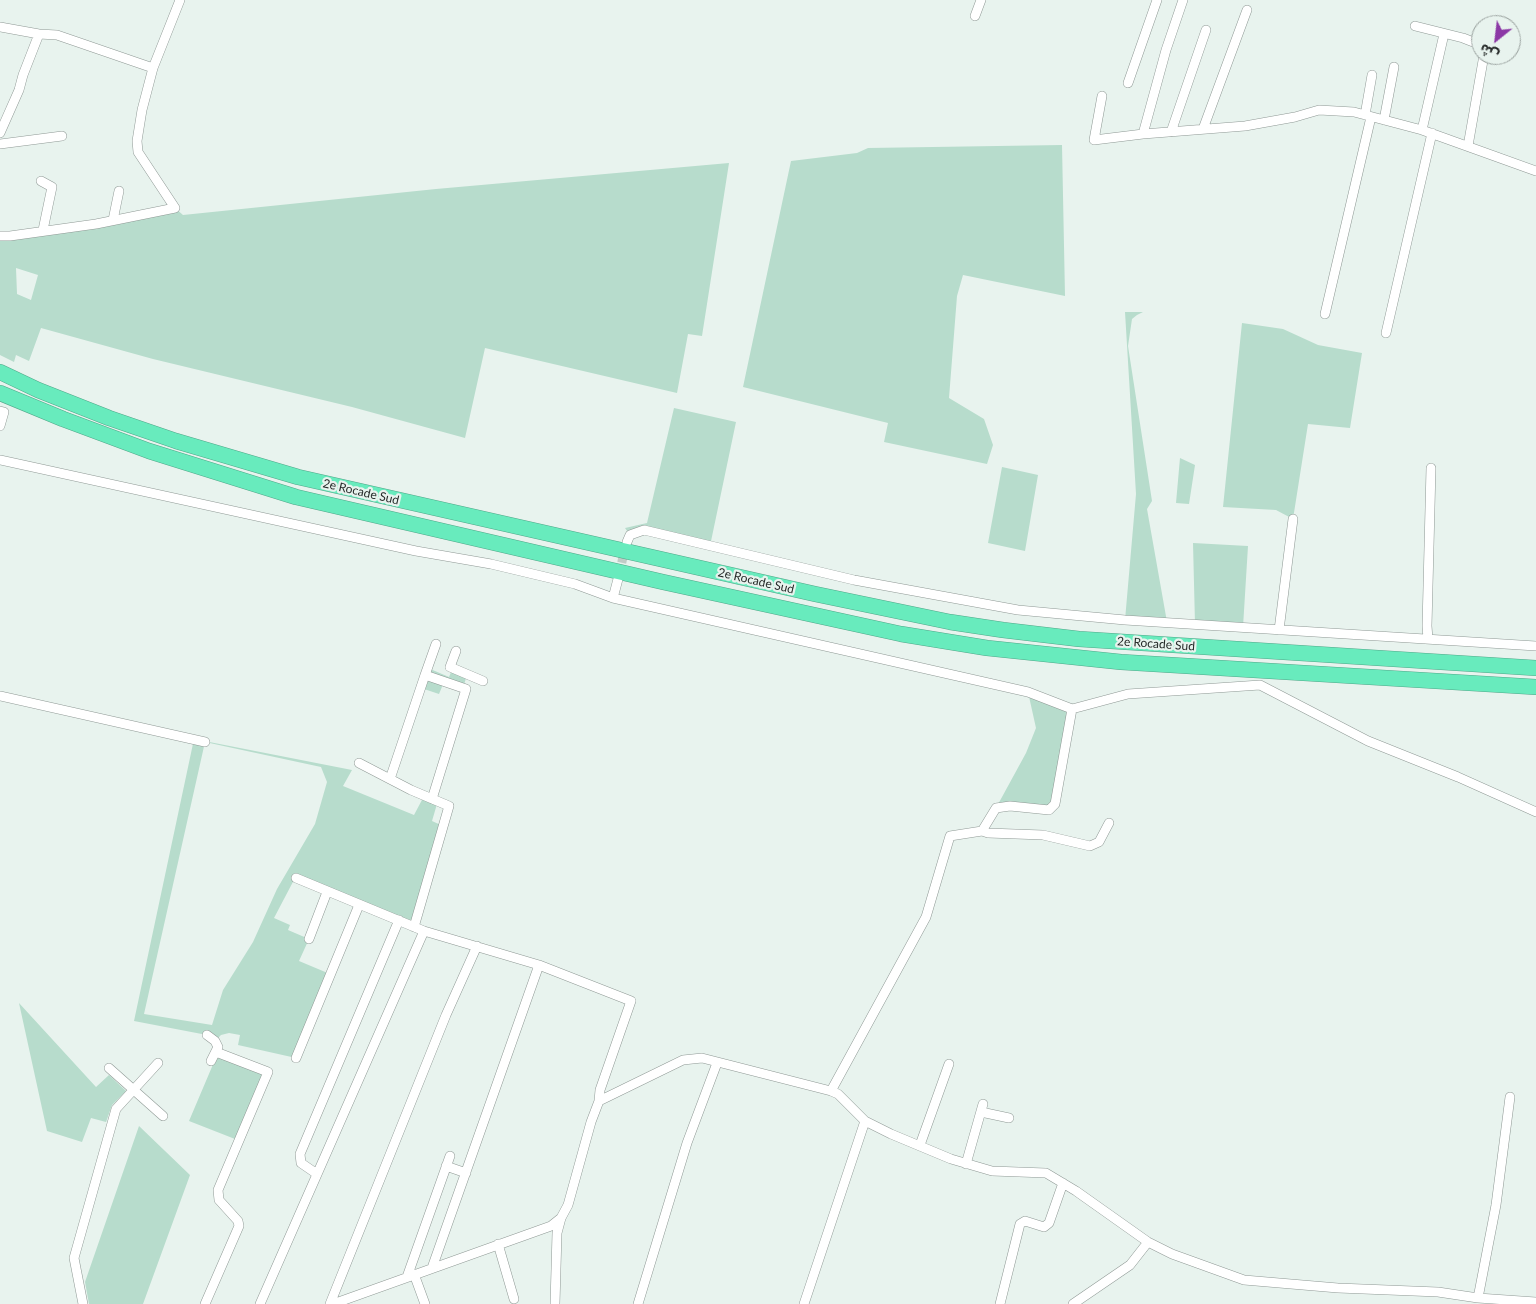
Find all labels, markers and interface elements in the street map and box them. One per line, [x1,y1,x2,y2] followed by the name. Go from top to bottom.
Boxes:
[1471,15,1521,65] north arrow
[1476,41,1501,65] text: ش
[321,476,401,508] street label: 2e Rocade Sud
[716,565,796,597] street label: 2e Rocade Sud
[1117,634,1195,654] street label: 2e Rocade Sud

